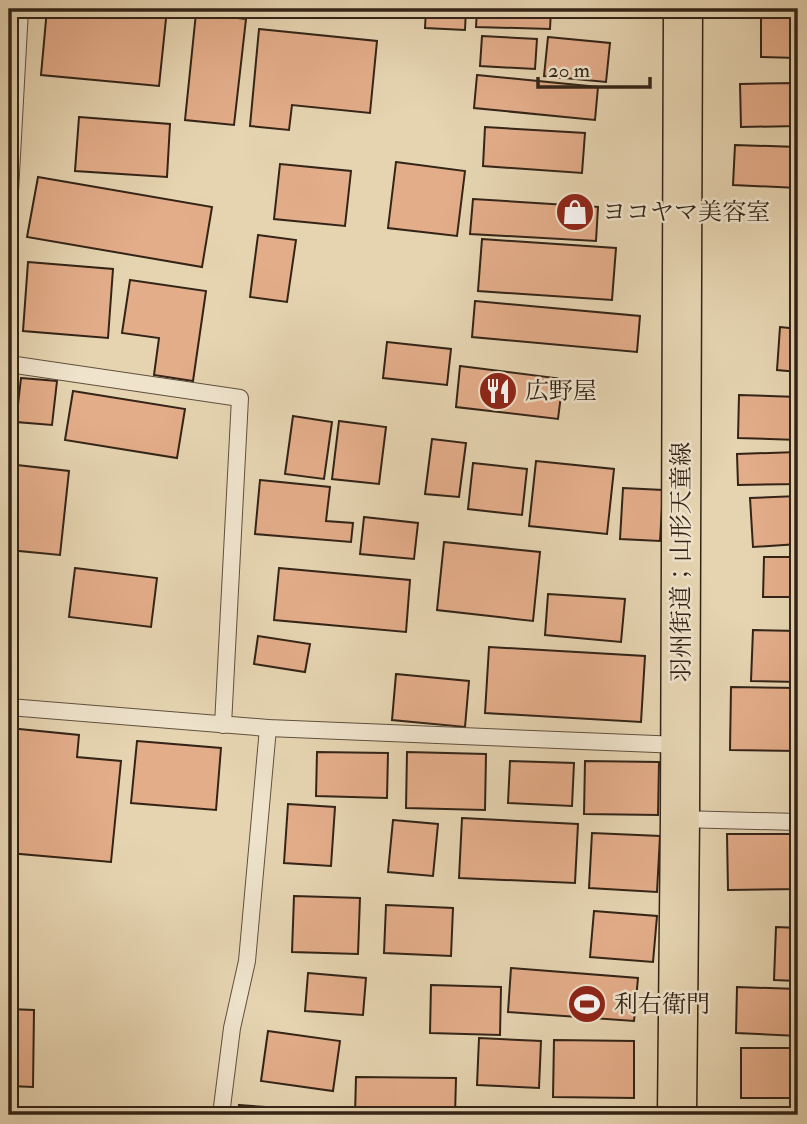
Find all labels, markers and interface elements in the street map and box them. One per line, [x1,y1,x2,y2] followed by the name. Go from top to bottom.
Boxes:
[538,46,650,90] scale bar
[548,57,590,84] text: 20 m
[554,191,596,233] shop icon: ヨコヤマ美容室
[602,197,770,228] place label: ヨコヤマ美容室
[477,370,519,412] restaurant icon: 広野屋
[525,376,597,407] place label: 広野屋
[666,442,697,682] street label: 羽州街道；山形天童線
[566,983,608,1025] sports icon: 利右衛門
[614,989,710,1020] place label: 利右衛門

